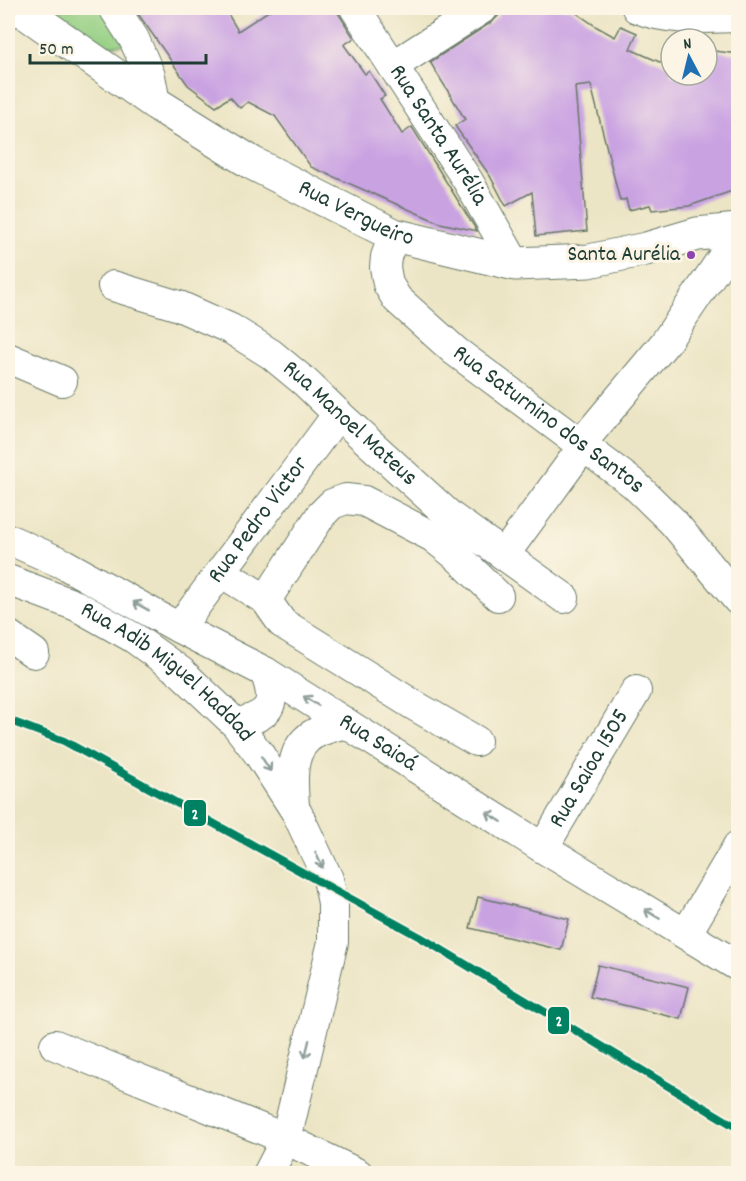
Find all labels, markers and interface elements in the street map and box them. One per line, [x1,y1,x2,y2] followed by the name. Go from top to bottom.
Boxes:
[30,27,206,65] scale bar
[659,27,719,87] north arrow
[682,33,693,56] text: N
[39,38,74,63] text: 50 m
[380,58,496,213] street label: Rua Santa Aurélia
[292,172,417,256] street label: Rua Vergueiro
[568,240,681,271] place label: Santa Aurélia
[685,249,697,261] marker: Santa Aurélia
[445,337,652,502] street label: Rua Saturnino dos Santos
[274,353,424,495] street label: Rua Manoel Mateus
[200,450,318,591] street label: Rua Pedro Victor
[74,594,262,750] street label: Rua Adib Miguel Haddad
[133,600,150,612] one-way arrow
[303,695,320,707] one-way arrow
[541,703,638,835] street label: Rua Saioa 1505
[332,706,424,781] street label: Rua Saioá
[260,756,272,772] one-way arrow
[183,799,207,827] line badge: 2
[192,804,199,827] text: 2
[486,810,503,822] one-way arrow
[314,850,325,868] one-way arrow
[644,907,661,919] one-way arrow
[547,1006,570,1035] line badge: 2
[556,1011,563,1034] text: 2
[300,1039,312,1058] one-way arrow

